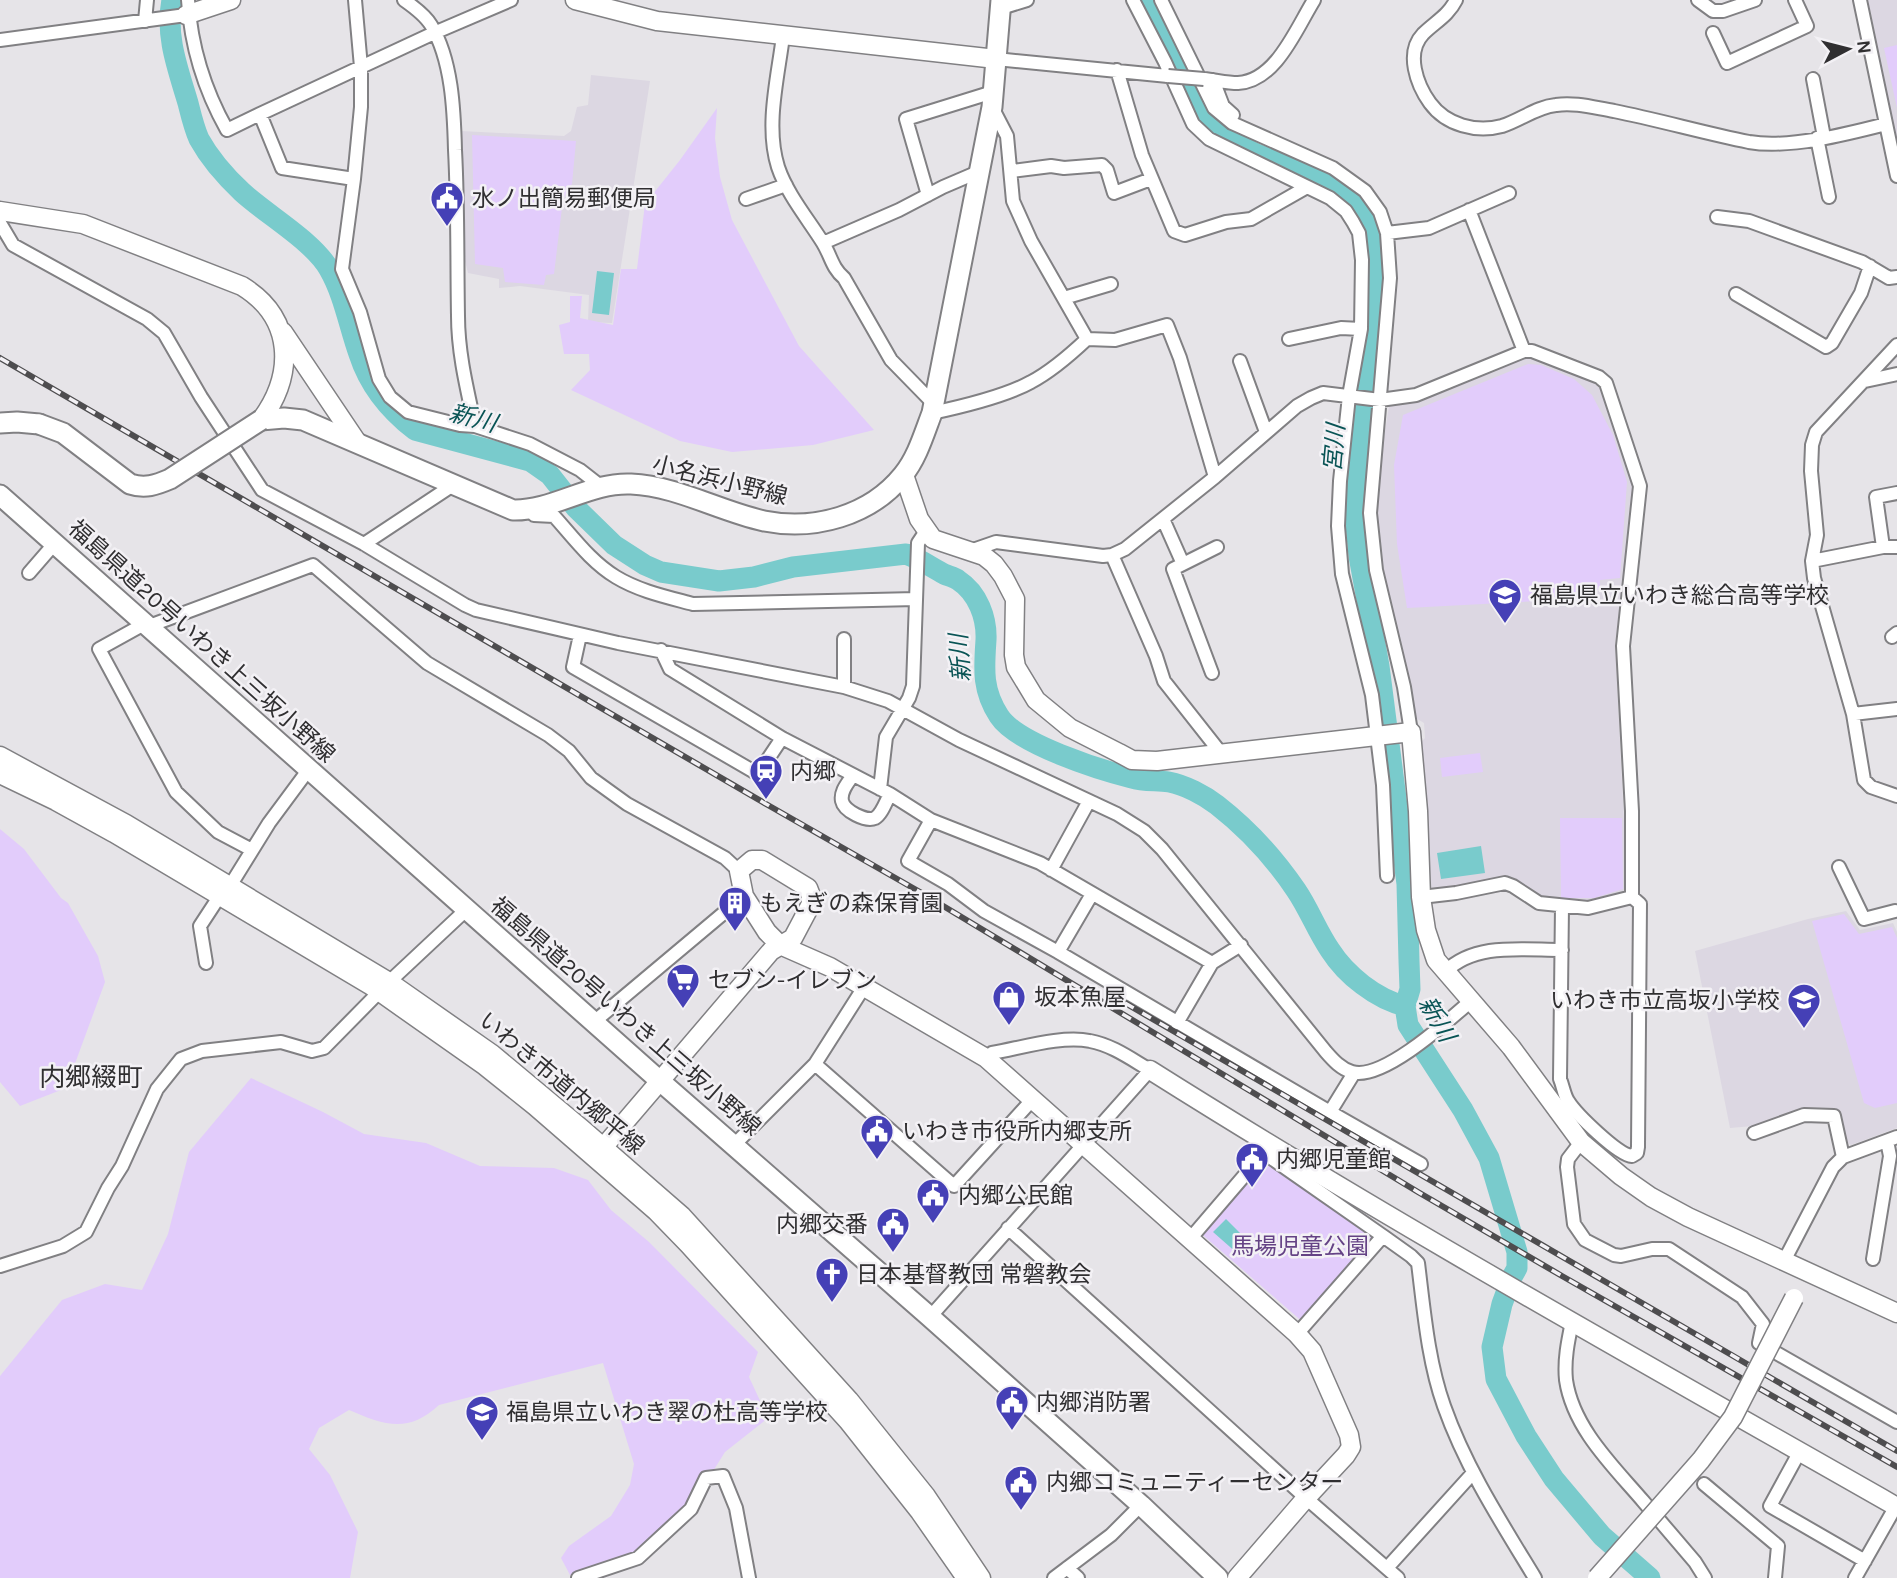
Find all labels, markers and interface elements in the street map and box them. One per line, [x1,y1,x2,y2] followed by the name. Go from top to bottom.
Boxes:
[1813,14,1883,84] north arrow
[1852,39,1876,55] text: N
[428,179,466,228] public building icon: 水ノ出簡易郵便局
[472,185,656,212] place label: 水ノ出簡易郵便局
[446,398,503,439] water label: 新川
[1318,420,1350,473] water label: 宮川
[650,451,790,510] street label: 小名浜小野線
[63,515,340,768] street label: 福島県道20号いわき上三坂小野線
[1486,576,1524,625] school or university icon: 福島県立いわき総合高等学校
[1530,582,1829,609] place label: 福島県立いわき総合高等学校
[944,630,976,683] water label: 新川
[747,752,785,801] station icon: 内郷
[790,758,836,785] place label: 内郷
[716,884,754,933] building icon: もえぎの森保育園
[760,890,943,917] place label: もえぎの森保育園
[485,892,766,1141] street label: 福島県道20号いわき上三坂小野線
[664,961,702,1010] supermarket icon: セブン-イレブン
[708,967,877,994] place label: セブン-イレブン
[990,978,1028,1027] shop icon: 坂本魚屋
[1785,981,1823,1030] school or university icon: いわき市立高坂小学校
[1034,984,1126,1011] place label: 坂本魚屋
[1550,987,1780,1014] place label: いわき市立高坂小学校
[1413,991,1463,1049] water label: 新川
[474,1007,650,1160] street label: いわき市道内郷平線
[39,1062,143,1093] district label: 内郷綴町
[858,1112,896,1161] public building icon: いわき市役所内郷支所
[902,1118,1132,1145] place label: いわき市役所内郷支所
[1233,1140,1271,1189] public building icon: 内郷児童館
[1276,1146,1391,1173] place label: 内郷児童館
[914,1176,952,1225] public building icon: 内郷公民館
[958,1182,1073,1209] place label: 内郷公民館
[874,1205,912,1254] public building icon: 内郷交番
[776,1211,868,1238] place label: 内郷交番
[1231,1233,1369,1260] park label: 馬場児童公園
[813,1255,851,1304] church icon: 日本基督教団 常磐教会
[856,1261,1091,1288] place label: 日本基督教団 常磐教会
[993,1383,1031,1432] public building icon: 内郷消防署
[1036,1389,1151,1416] place label: 内郷消防署
[463,1393,501,1442] school or university icon: 福島県立いわき翠の杜高等学校
[506,1399,828,1426] place label: 福島県立いわき翠の杜高等学校
[1002,1463,1040,1512] public building icon: 内郷コミュニティーセンター
[1046,1469,1344,1496] place label: 内郷コミュニティーセンター

